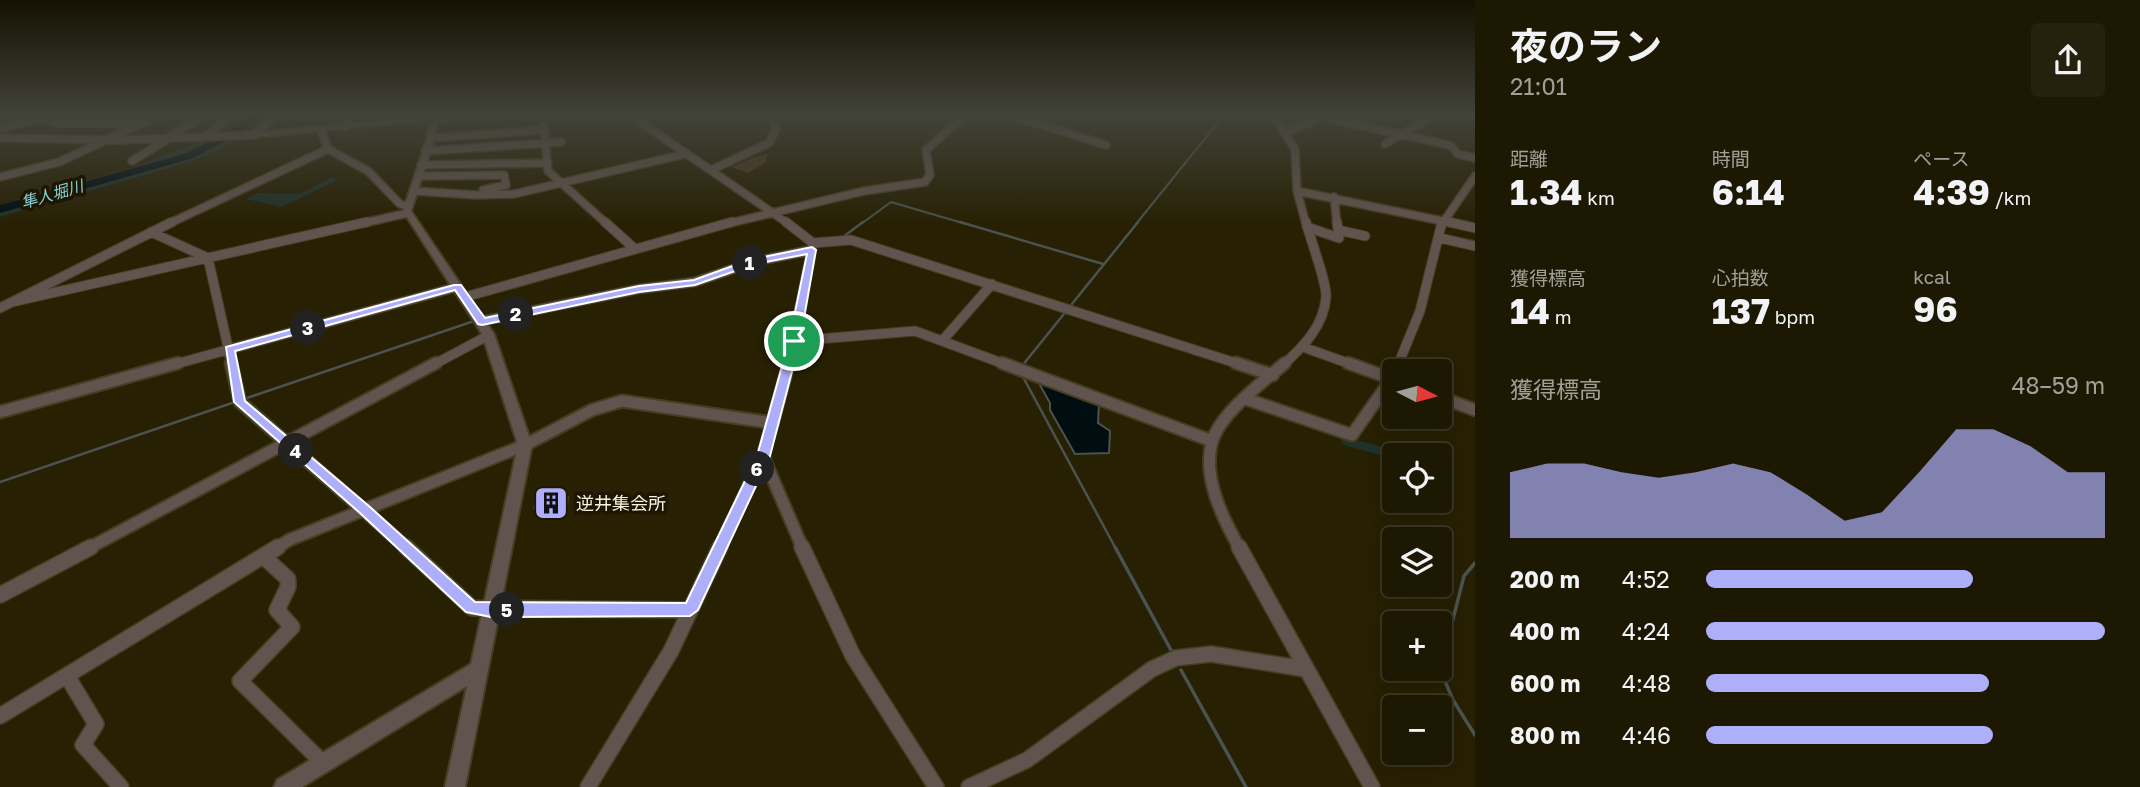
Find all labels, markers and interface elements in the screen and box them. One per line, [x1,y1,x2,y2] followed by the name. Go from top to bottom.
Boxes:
[1510,23,1662,68] text: 夜のラン
[2031,23,2105,97] button: share
[1510,72,1567,100] text: 21:01
[1510,147,1548,170] text: 距離
[1712,147,1750,170] text: 時間
[1913,147,1969,170] text: ペース
[1510,171,1582,213] text: 1.34
[1712,171,1785,213] text: 6:14
[1913,171,1990,213] text: 4:39
[18,175,87,212] water label: 隼人堀川
[1582,186,1615,209] text: km
[1990,186,2031,209] text: /km
[732,246,768,280] pin: 1
[745,251,754,274] text: 1
[1913,265,1951,288] text: kcal
[1510,266,1586,289] text: 獲得標高
[1712,266,1769,289] text: 心拍数
[1913,288,1958,330] text: 96
[1510,290,1550,332] text: 14
[1712,290,1770,332] text: 137
[498,296,534,332] pin: 2
[510,302,521,325] text: 2
[1550,305,1571,328] text: m
[1770,305,1815,328] text: bpm
[290,310,326,346] pin: 3
[764,311,824,371] pin
[302,316,313,339] text: 3
[775,322,813,360] icon: arrive
[1382,359,1452,429] north arrow
[1382,359,1452,765] map controls
[2011,371,2105,399] text: 48–59 m
[1510,375,1602,403] text: 獲得標高
[278,434,314,468] pin: 4
[290,439,301,462] text: 4
[1382,443,1452,513] button: locate
[740,452,774,486] pin: 6
[750,457,763,480] text: 6
[532,484,570,522] building icon: 逆井集会所
[576,492,666,514] place label: 逆井集会所
[1382,527,1452,597] button: layers
[1510,565,1580,593] text: 200 m
[1622,565,1670,593] text: 4:52
[490,592,524,628] pin: 5
[501,598,512,621] text: 5
[1382,611,1452,681] button: +
[1510,617,1580,645] text: 400 m
[1622,617,1670,645] text: 4:24
[1510,669,1580,697] text: 600 m
[1622,669,1671,697] text: 4:48
[1382,695,1452,765] button: −
[1510,721,1581,749] text: 800 m
[1622,721,1671,749] text: 4:46

